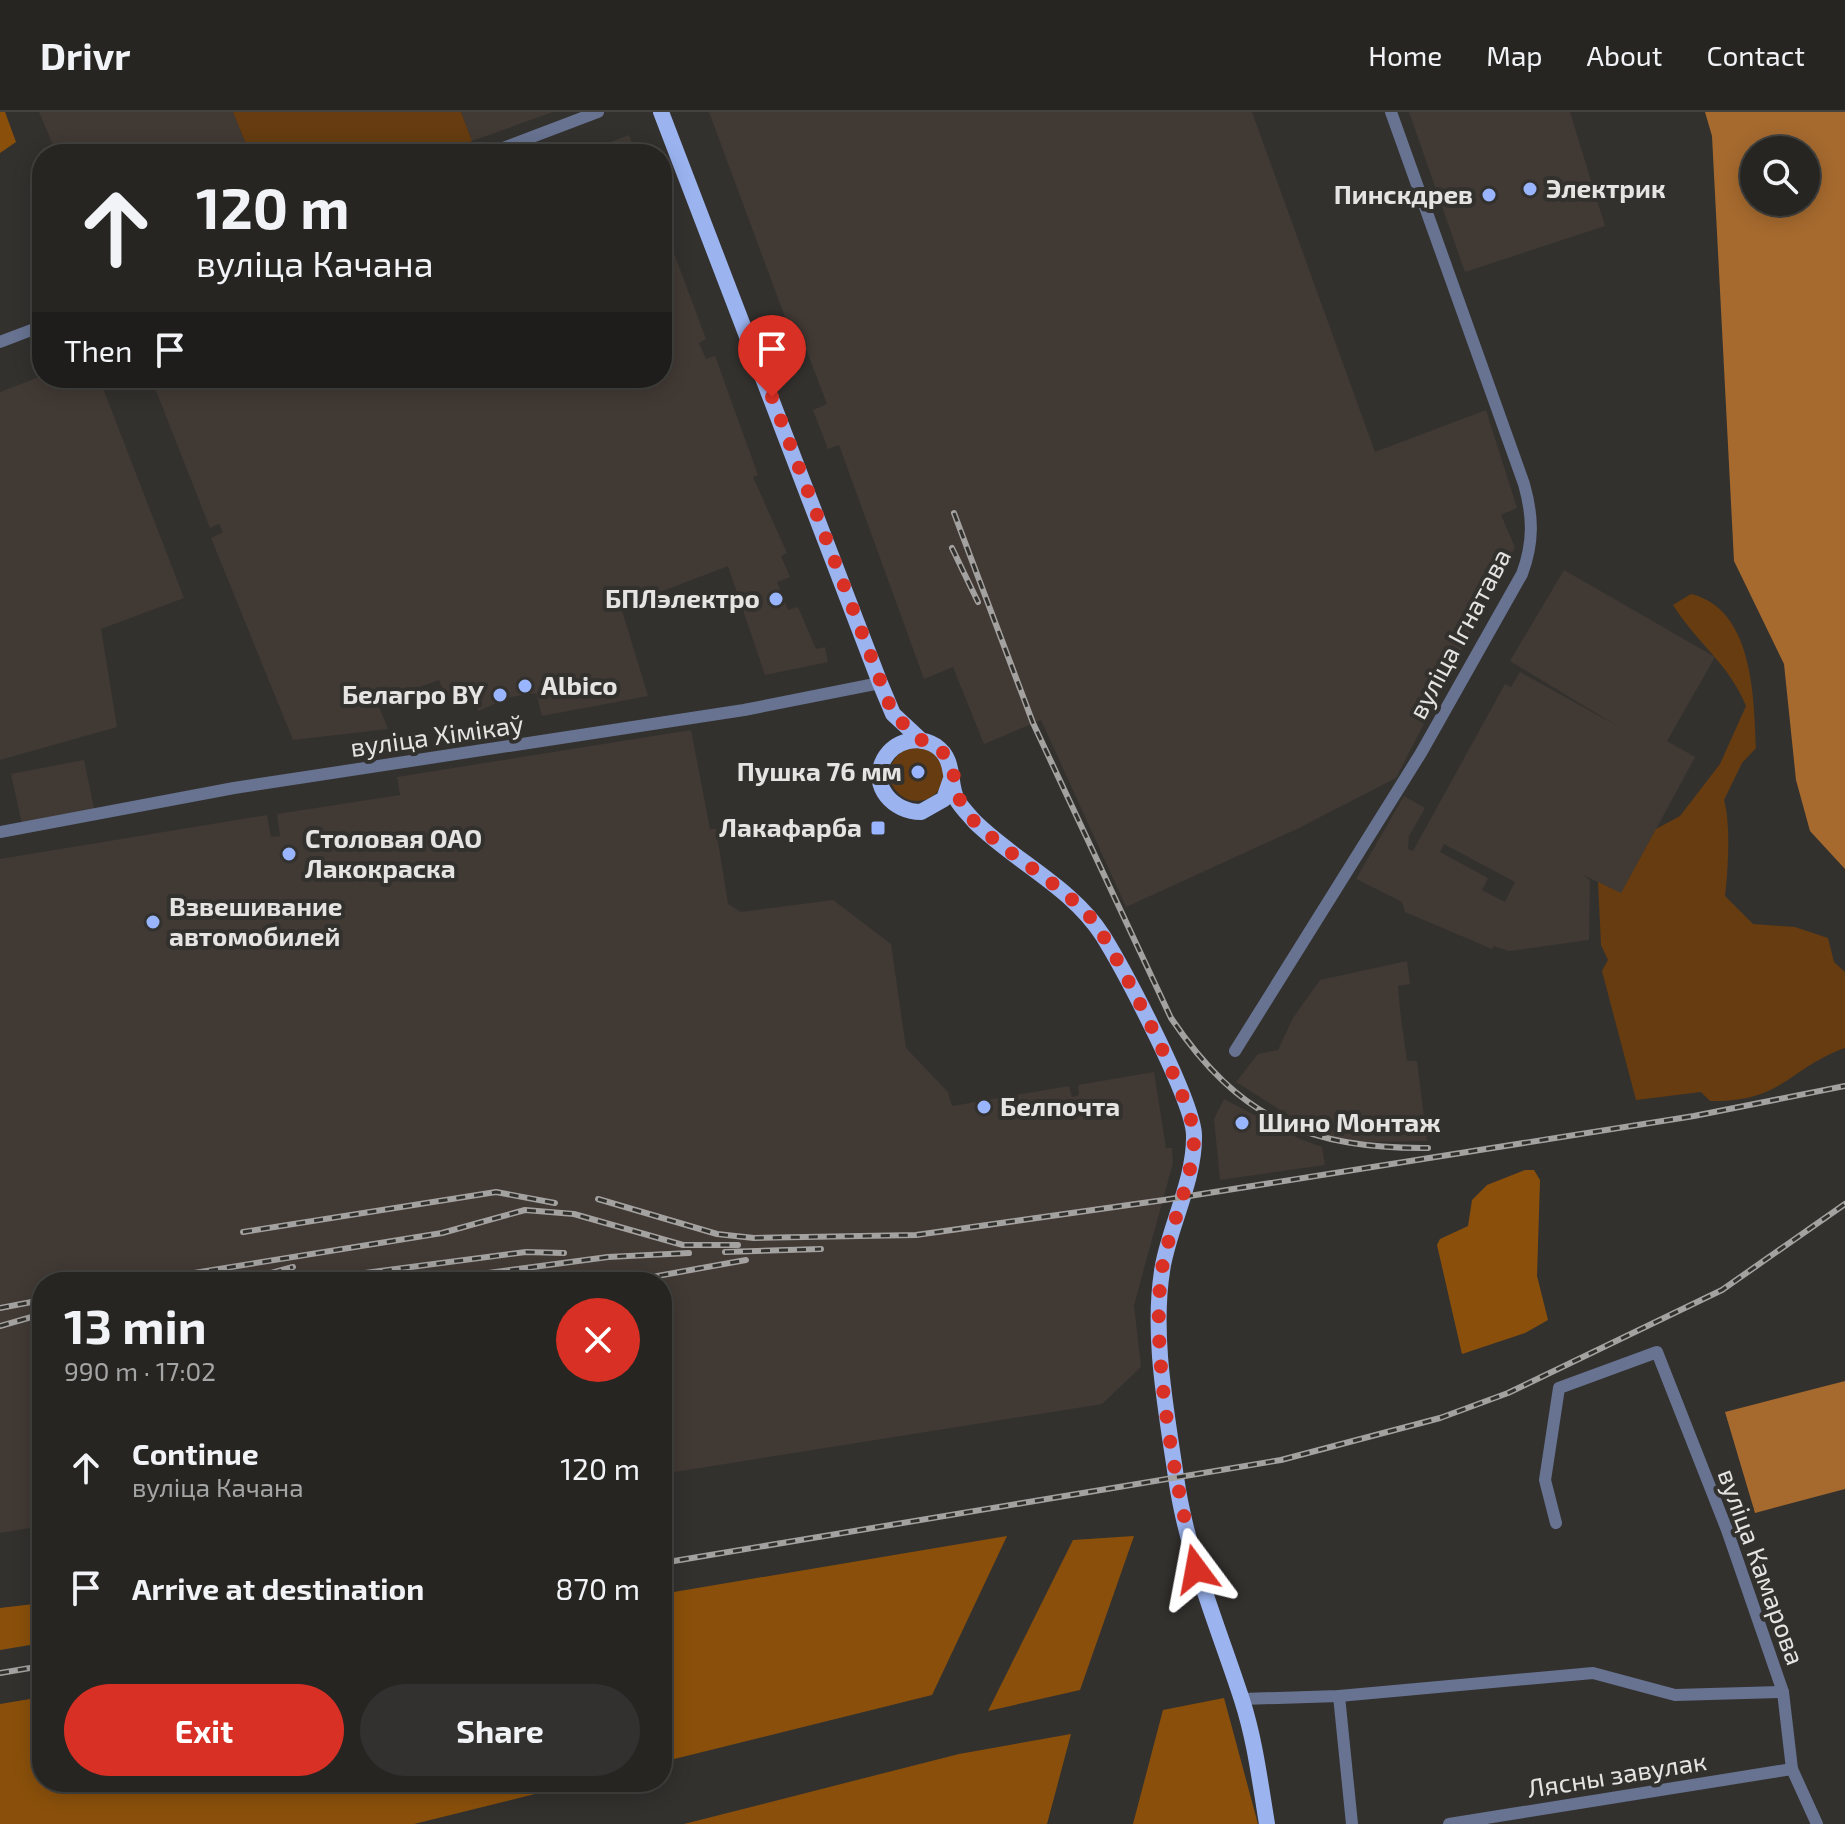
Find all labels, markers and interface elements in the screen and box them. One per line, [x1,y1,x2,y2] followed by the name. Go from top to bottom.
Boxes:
[40,32,130,78] text: Drivr
[1368,38,1442,72] text: Home
[1486,38,1543,72] text: Map
[1587,38,1662,72] text: About
[1706,38,1805,72] text: Contact
[1740,136,1820,216] map controls
[1740,136,1820,216] button: search
[1546,172,1666,203] place label: Электрик
[196,173,350,240] text: 120 m
[64,176,168,280] icon: ahead
[1334,178,1473,209] place label: Пинскдрев
[1521,180,1539,198] marker: Электрик
[1480,186,1498,204] marker: Пинскдрев
[196,241,434,284] text: вуліца Качана
[738,315,806,397] pin
[750,327,794,371] icon: arrive
[148,328,192,372] icon: arrive
[64,332,132,368] text: Then
[1401,543,1517,724] street label: вуліца Ігнатава
[605,582,760,613] place label: БПЛэлектро
[767,590,785,608] marker: БПЛэлектро
[541,669,618,700] place label: Albico
[516,677,534,695] marker: Albico
[342,678,484,709] place label: Белагро BY
[491,686,509,704] marker: Белагро BY
[348,707,526,763] street label: вуліца Хімікаў
[737,755,902,786] place label: Пушка 76 мм
[909,763,927,781] marker: Пушка 76 мм
[719,811,862,842] place label: Лакафарба
[869,819,887,837] marker: Лакафарба
[305,822,482,883] place label: Столовая ОАО Лакокраска
[280,845,298,863] marker: Столовая ОАО Лакокраска
[169,890,342,951] place label: Взвешивание автомобилей
[144,913,162,931] marker: Взвешивание автомобилей
[1000,1090,1120,1121] place label: Белпочта
[975,1098,993,1116] marker: Белпочта
[1258,1106,1441,1137] place label: Шино Монтаж
[1233,1114,1251,1132] marker: Шино Монтаж
[64,1296,207,1354] text: 13 min
[556,1298,640,1382] button: close
[64,1355,216,1386] text: 990 m · 17:02
[132,1435,259,1471] text: Continue
[64,1446,108,1490] icon: ahead
[560,1450,640,1486] text: 120 m
[1712,1464,1812,1669] street label: вуліца Камарова
[132,1471,304,1502] text: вуліца Качана
[1154,1527,1238,1611] position arrow
[64,1566,108,1610] icon: arrive
[132,1570,424,1606] text: Arrive at destination
[555,1570,640,1606] text: 870 m
[64,1684,344,1776] button: Exit
[360,1684,640,1776] button: Share
[1525,1744,1709,1804] street label: Лясны завулак

